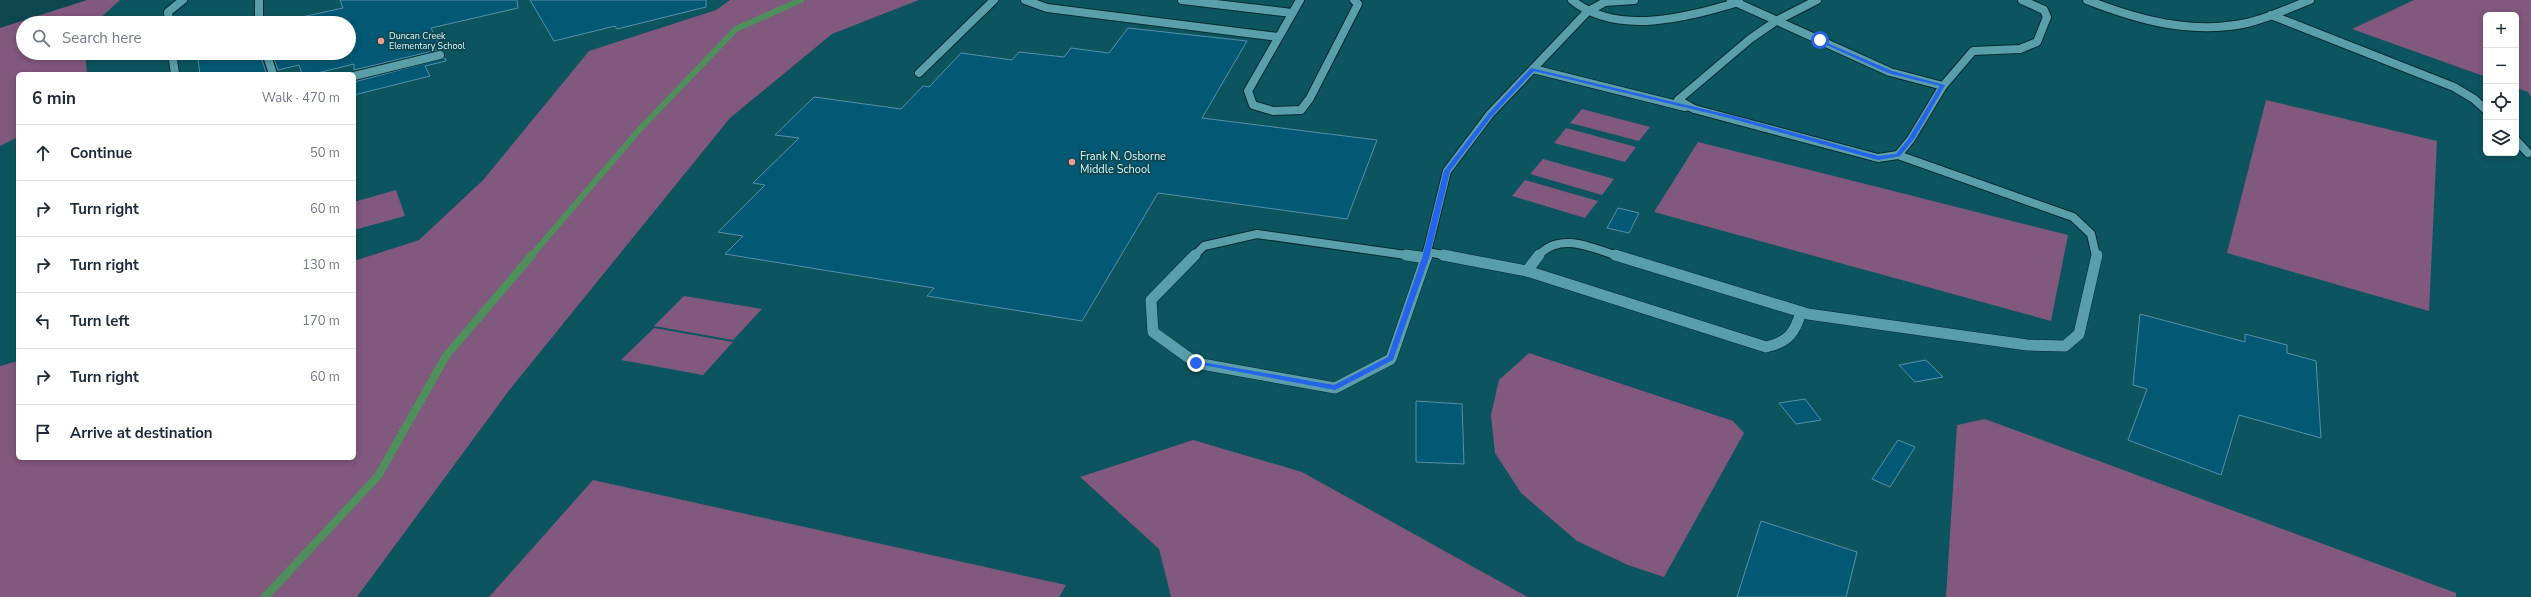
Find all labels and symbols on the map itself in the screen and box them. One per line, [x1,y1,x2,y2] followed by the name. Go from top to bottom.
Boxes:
[389,30,465,52] place label: Duncan Creek Elementary School
[1811,31,1829,49] route start
[376,36,386,46] marker: Duncan Creek Elementary School
[1080,149,1166,177] place label: Frank N. Osborne Middle School
[1067,157,1077,167] marker: Frank N. Osborne Middle School
[1187,354,1205,372] route end

